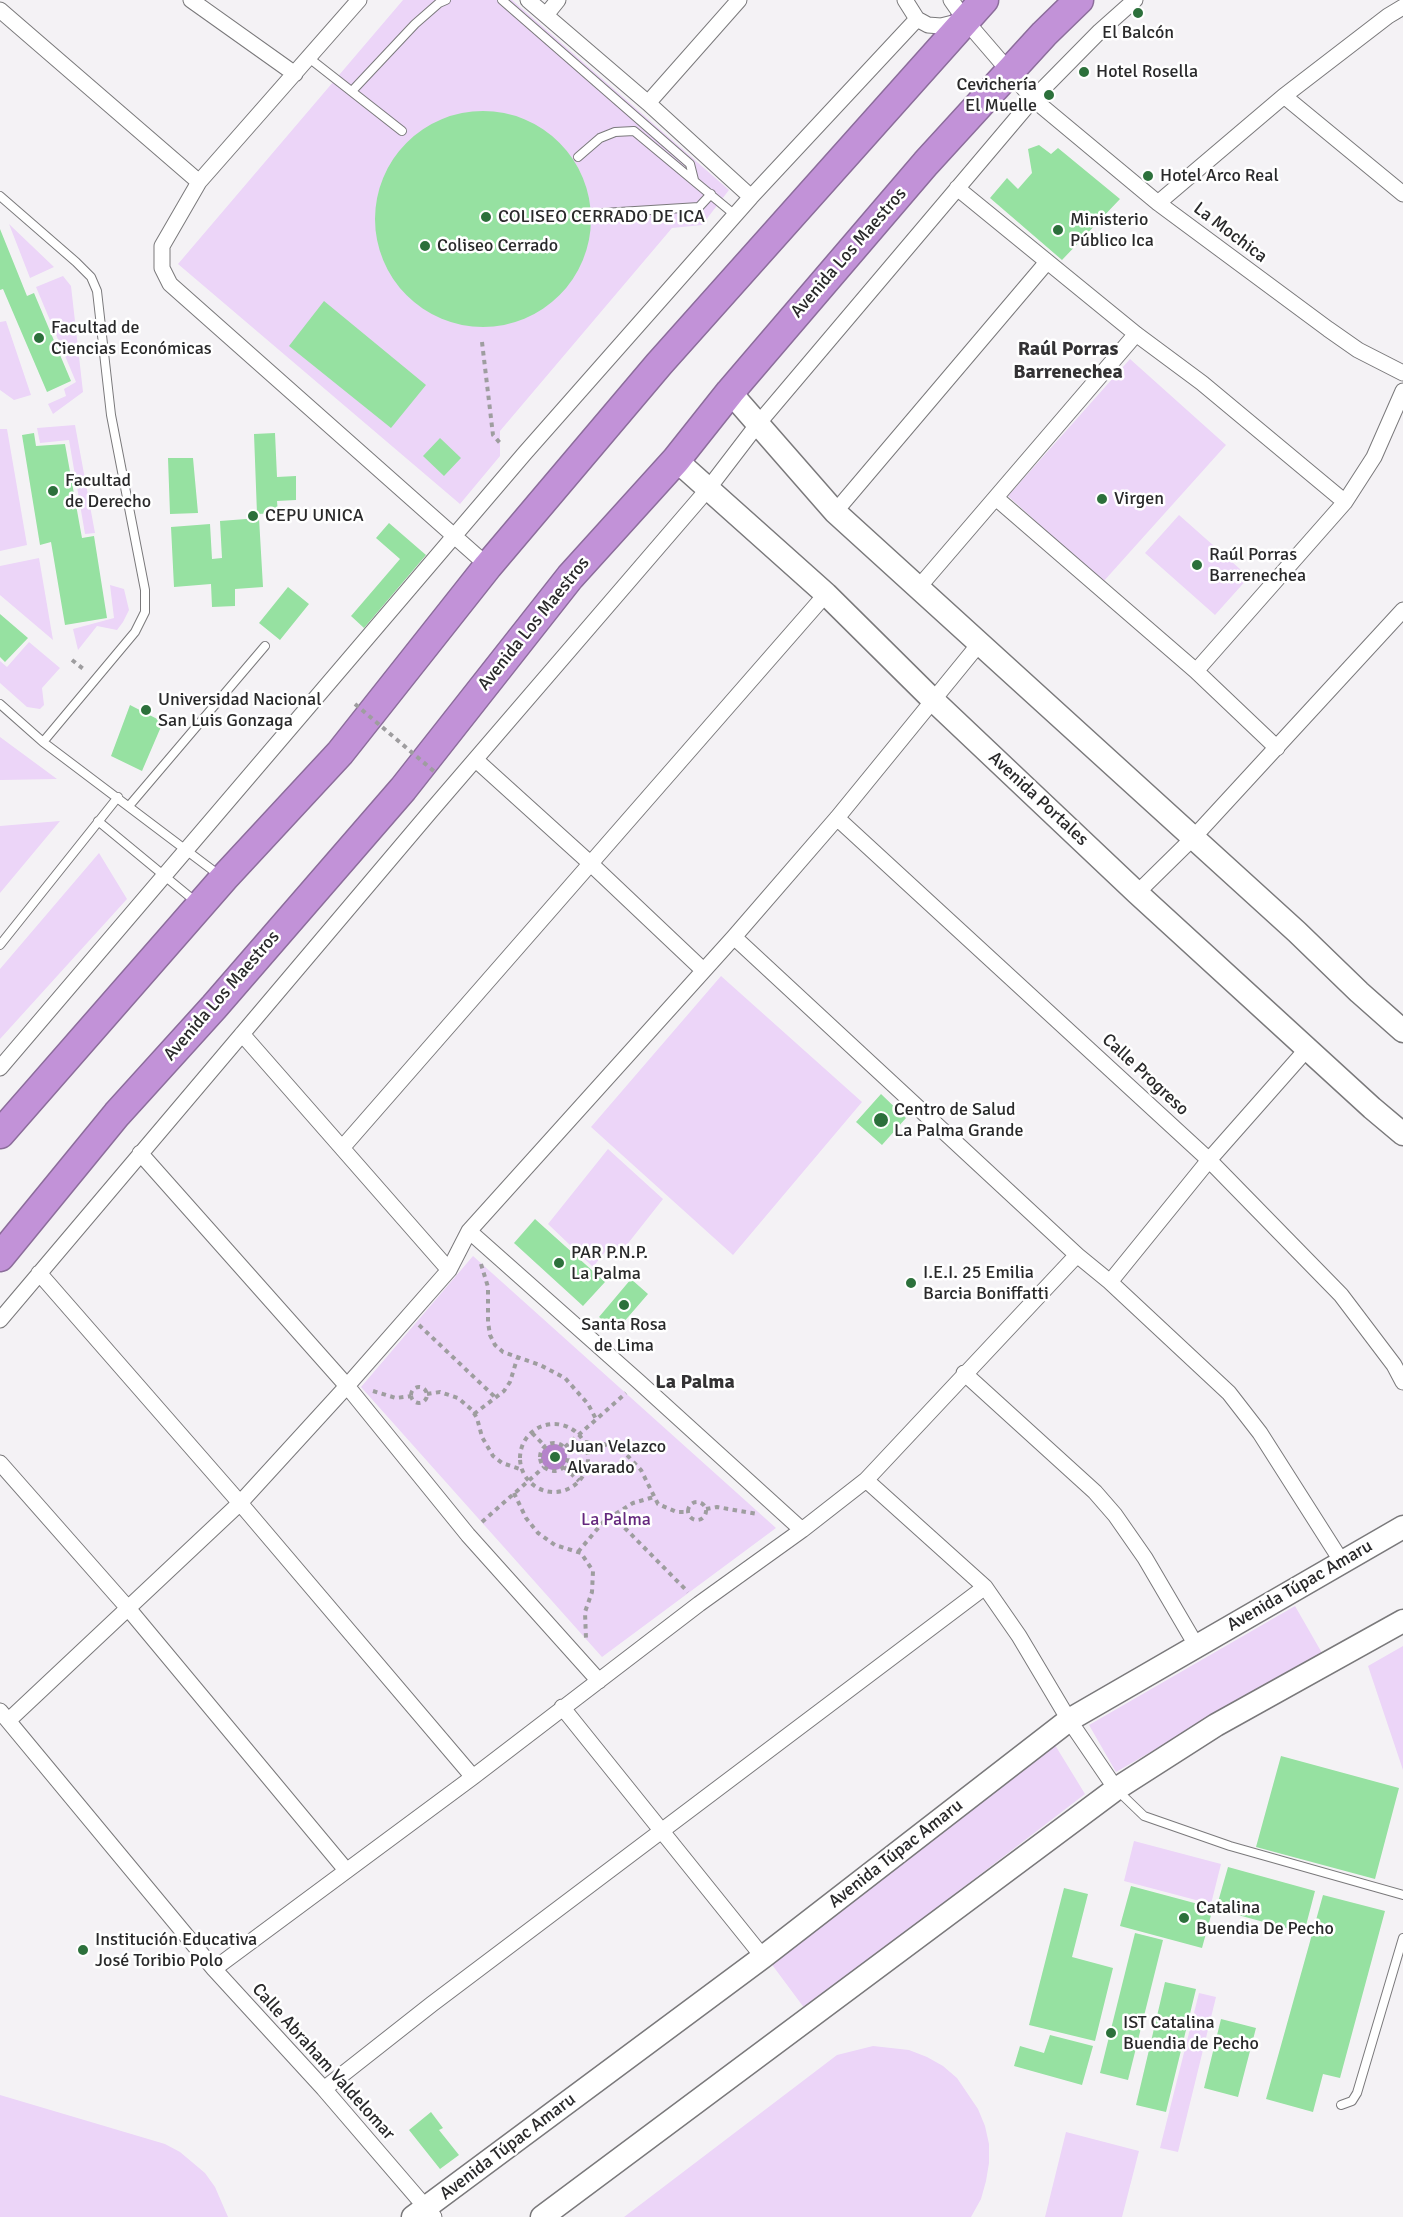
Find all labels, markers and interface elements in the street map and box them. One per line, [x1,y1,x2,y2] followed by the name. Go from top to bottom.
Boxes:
[1131,6,1145,20] marker: El Balcón
[1102,22,1174,44] place label: El Balcón
[1096,61,1198,83] place label: Hotel Rosella
[1077,65,1091,79] marker: Hotel Rosella
[956,74,1037,116] place label: Cevichería El Muelle
[1042,88,1056,102] marker: Cevichería El Muelle
[1160,165,1279,187] place label: Hotel Arco Real
[1141,169,1155,183] marker: Hotel Arco Real
[787,183,911,323] street label: Avenida Los Maestros
[1189,198,1271,268] street label: La Mochica
[498,206,705,228] place label: COLISEO CERRADO DE ICA
[1070,209,1154,252] place label: Ministerio Público Ica
[479,210,493,224] marker: COLISEO CERRADO DE ICA
[1051,223,1065,237] marker: Ministerio Público Ica
[437,235,558,257] place label: Coliseo Cerrado
[418,239,432,253] marker: Coliseo Cerrado
[51,317,212,360] place label: Facultad de Ciencias Económicas
[32,331,46,345] marker: Facultad de Ciencias Económicas
[1013,338,1123,385] district label: Raúl Porras Barrenechea
[65,470,151,512] place label: Facultad de Derecho
[46,484,60,498] marker: Facultad de Derecho
[1114,488,1164,510] place label: Virgen
[1095,492,1109,506] marker: Virgen
[265,505,364,527] place label: CEPU UNICA
[246,509,260,523] marker: CEPU UNICA
[1209,544,1306,586] place label: Raúl Porras Barrenechea
[474,553,594,695] street label: Avenida Los Maestros
[1190,558,1204,572] marker: Raúl Porras Barrenechea
[158,689,321,732] place label: Universidad Nacional San Luis Gonzaga
[139,703,153,717] marker: Universidad Nacional San Luis Gonzaga
[984,747,1092,851] street label: Avenida Portales
[160,926,284,1066] street label: Avenida Los Maestros
[1097,1029,1193,1121] street label: Calle Progreso
[894,1099,1024,1142] place label: Centro de Salud La Palma Grande
[872,1111,890,1129] marker: Centro de Salud La Palma Grande
[571,1242,648,1284] place label: PAR P.N.P. La Palma
[552,1256,566,1270] marker: PAR P.N.P. La Palma
[923,1262,1049,1304] place label: I.E.I. 25 Emilia Barcia Boniffatti
[904,1276,918,1290] marker: I.E.I. 25 Emilia Barcia Boniffatti
[617,1298,631,1312] marker: Santa Rosa de Lima
[581,1314,667,1356] place label: Santa Rosa de Lima
[655,1371,735,1395] district label: La Palma
[567,1436,666,1478] place label: Juan Velazco Alvarado
[548,1450,562,1464] marker: Juan Velazco Alvarado
[581,1509,651,1531] park label: La Palma
[1223,1536,1377,1636] street label: Avenida Túpac Amaru
[825,1795,967,1913] street label: Avenida Túpac Amaru
[1196,1897,1334,1940] place label: Catalina Buendia De Pecho
[1177,1911,1191,1925] marker: Catalina Buendia De Pecho
[95,1929,257,1972] place label: Institución Educativa José Toribio Polo
[76,1943,90,1957] marker: Institución Educativa José Toribio Polo
[247,1979,399,2145] street label: Calle Abraham Valdelomar
[1123,2012,1259,2054] place label: IST Catalina Buendia de Pecho
[1104,2026,1118,2040] marker: IST Catalina Buendia de Pecho
[436,2089,580,2205] street label: Avenida Túpac Amaru

